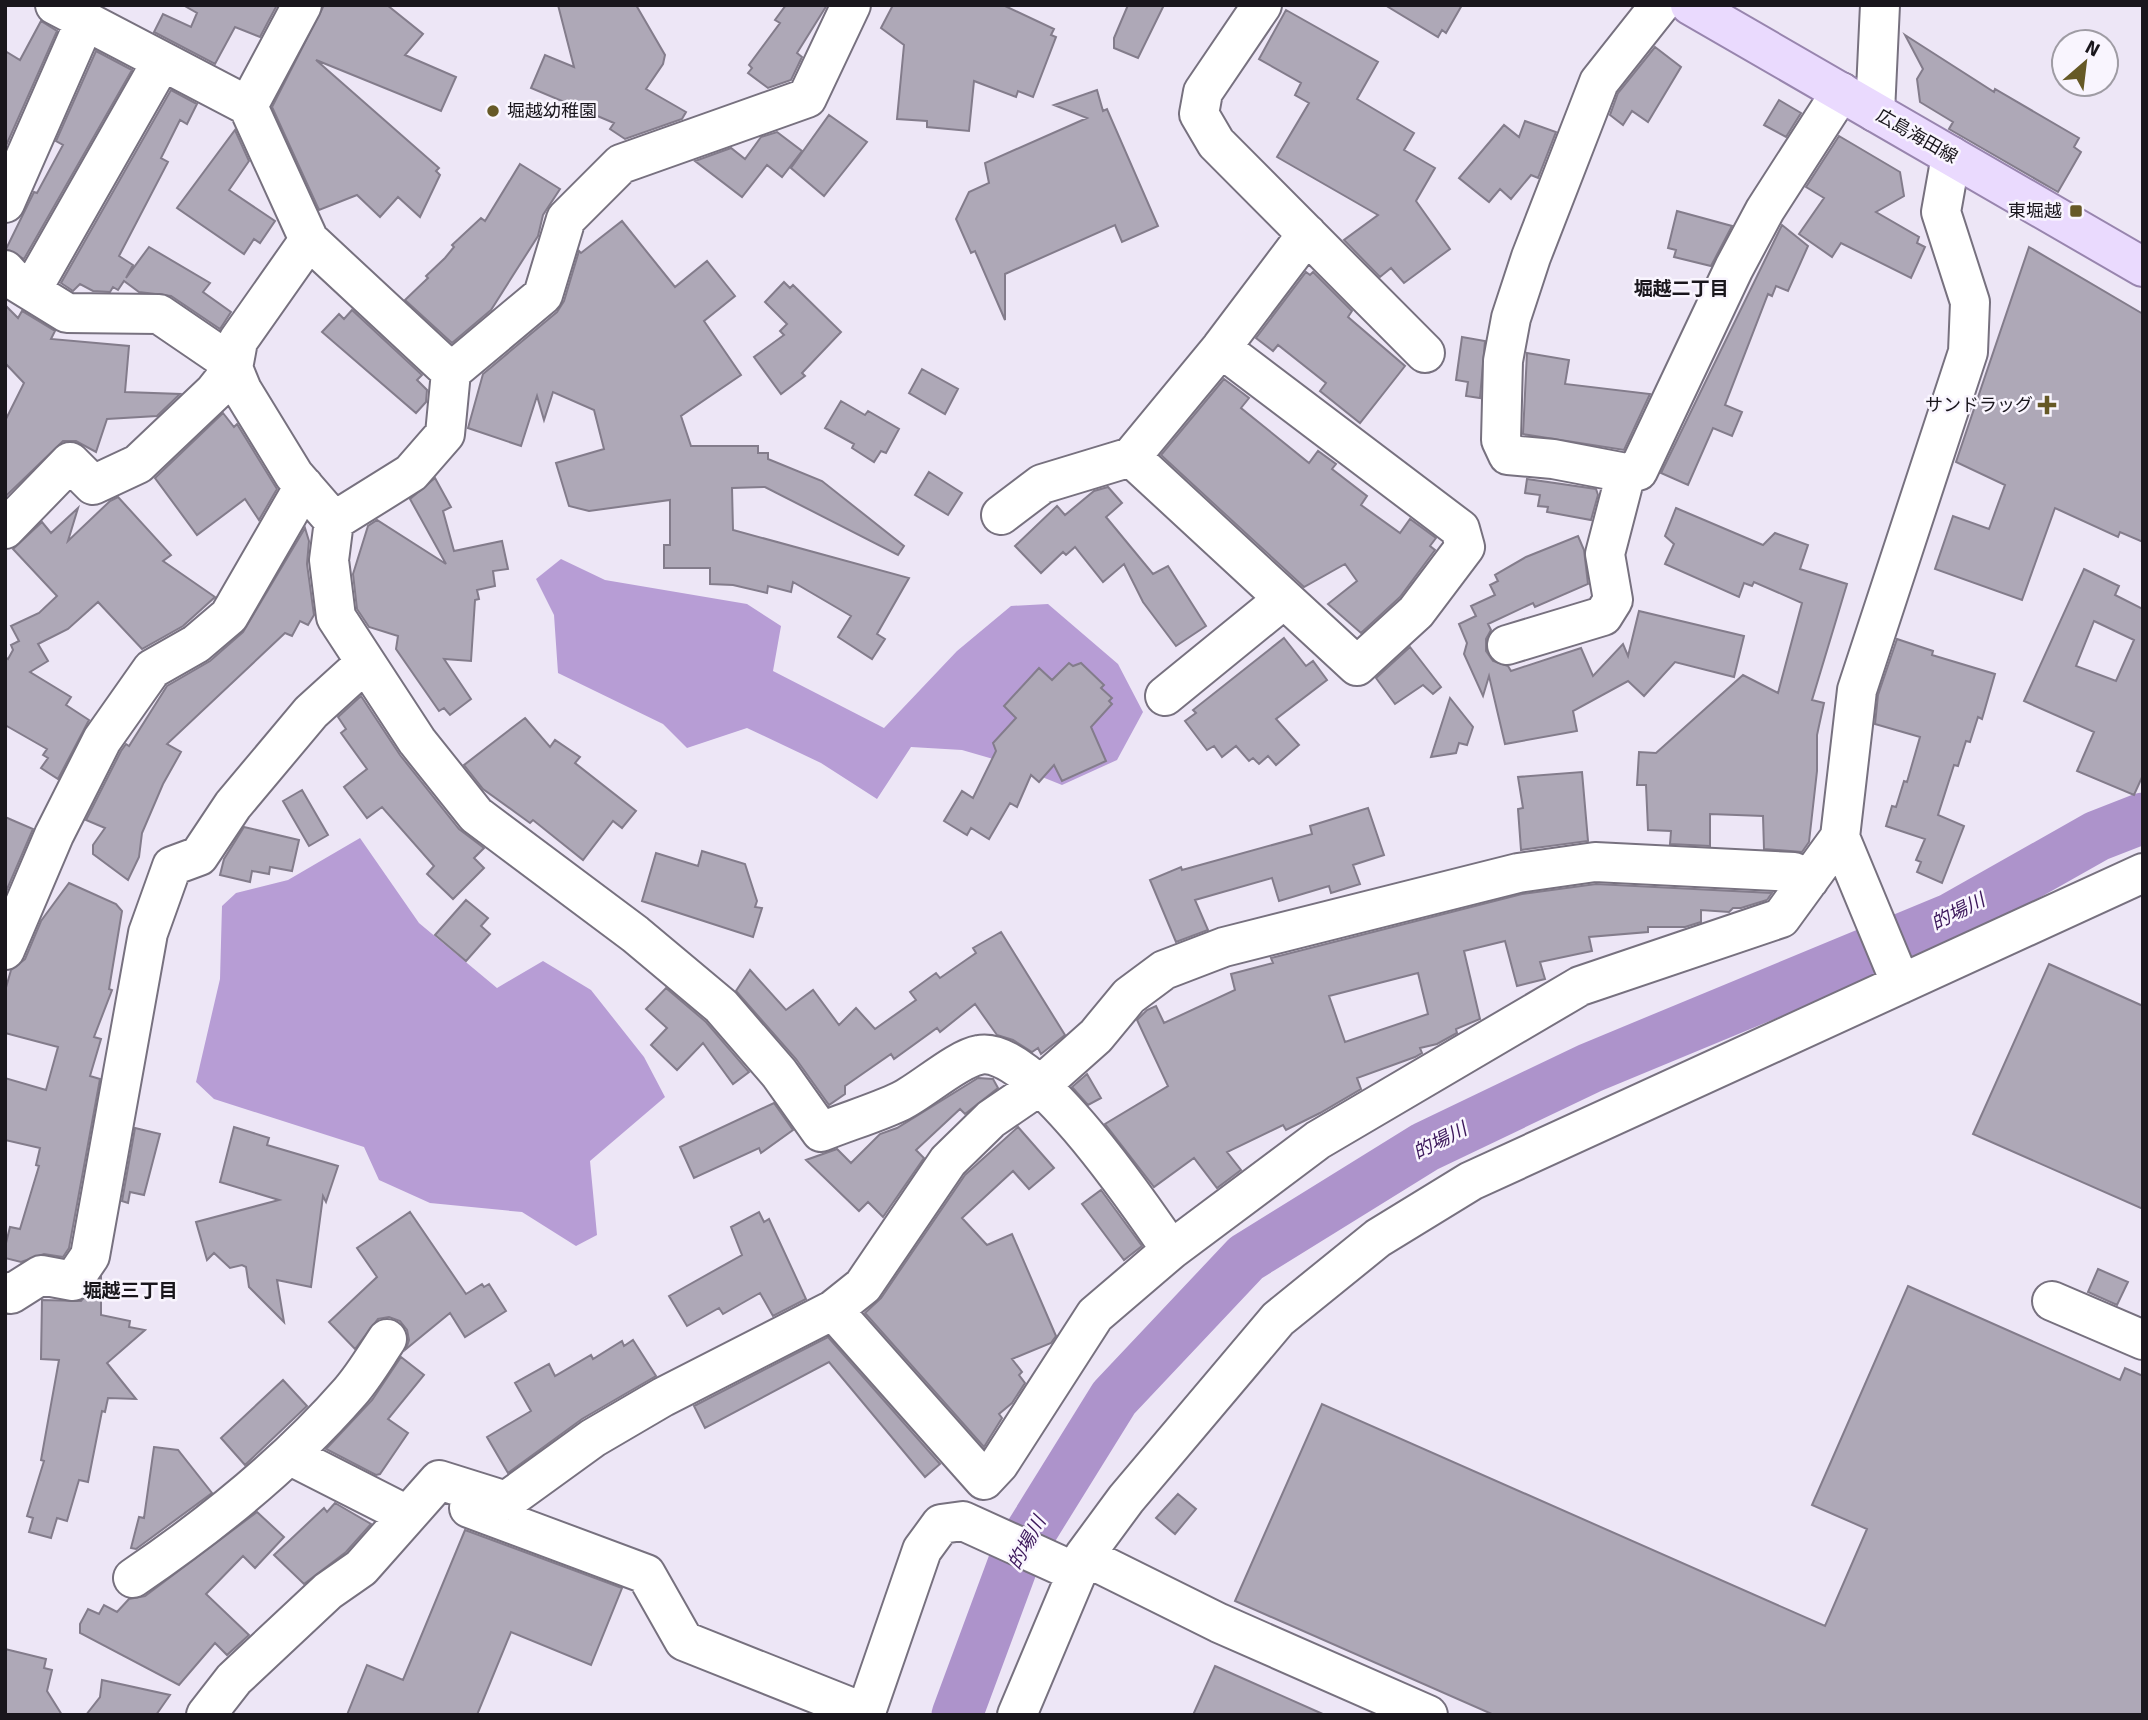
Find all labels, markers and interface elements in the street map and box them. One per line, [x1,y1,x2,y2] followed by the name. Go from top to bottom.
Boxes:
[2050,28,2120,98] north arrow
[2081,35,2104,63] text: N
[507,100,597,122] place label: 堀越幼稚園
[485,103,501,119] marker: 堀越幼稚園
[1873,104,1961,168] street label: 広島海田線
[2008,200,2062,222] place label: 東堀越
[2068,203,2084,219] marker: 東堀越
[1633,277,1729,301] district label: 堀越二丁目
[1925,394,2033,416] place label: サンドラッグ
[2039,397,2055,413] marker: サンドラッグ
[1927,887,1991,936] water label: 的場川
[1409,1116,1473,1165] water label: 的場川
[82,1279,178,1303] district label: 堀越三丁目
[1003,1511,1052,1574] water label: 的場川

